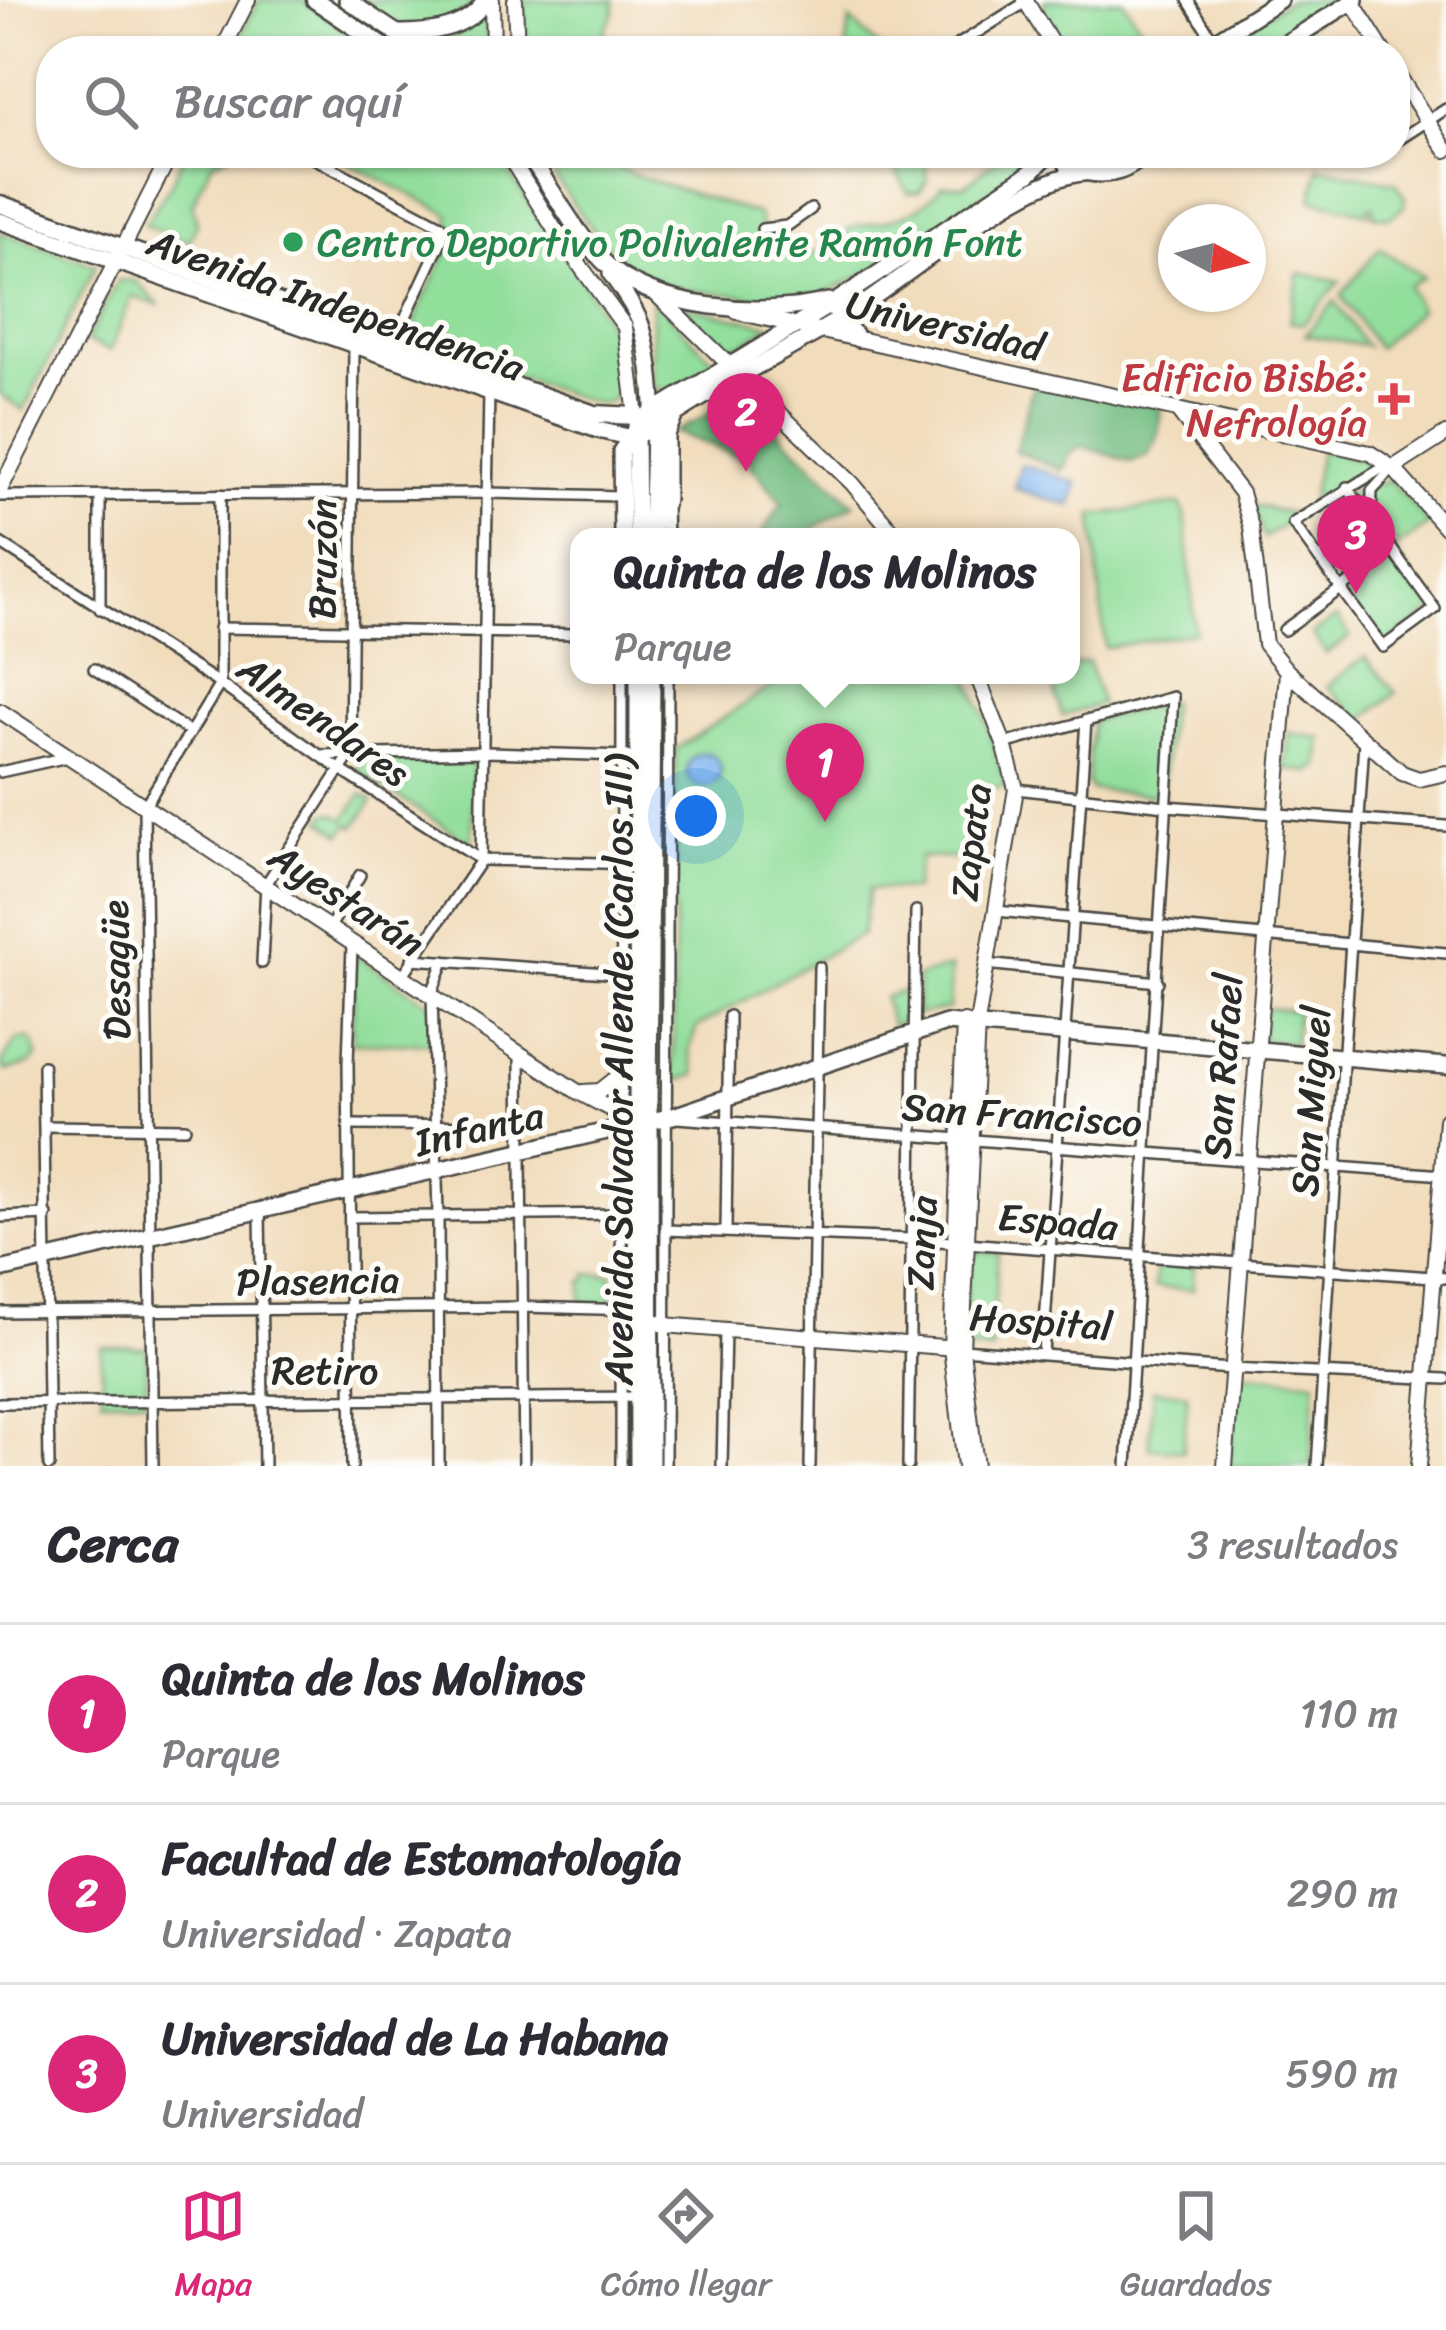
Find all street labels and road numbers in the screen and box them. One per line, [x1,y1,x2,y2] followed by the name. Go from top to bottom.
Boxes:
[137,207,534,402] street label: Avenida Independencia
[839,269,1053,382] street label: Universidad
[287,498,358,620] street label: Bruzón
[222,635,425,806] street label: Almendares
[584,753,653,1386] street label: Avenida Salvador Allende (Carlos III)
[929,779,1012,905] street label: Zapata
[253,822,439,976] street label: Ayestarán
[80,899,151,1041] street label: Desagüe
[1182,970,1263,1161] street label: San Rafael
[1269,1002,1352,1199] street label: San Miguel
[900,1072,1144,1157] street label: San Francisco
[407,1080,551,1177] street label: Infanta
[995,1182,1121,1261] street label: Espada
[885,1194,958,1291] street label: Zanja
[236,1245,400,1316] street label: Plasencia
[967,1282,1116,1361] street label: Hospital
[272,1336,378,1405] street label: Retiro

